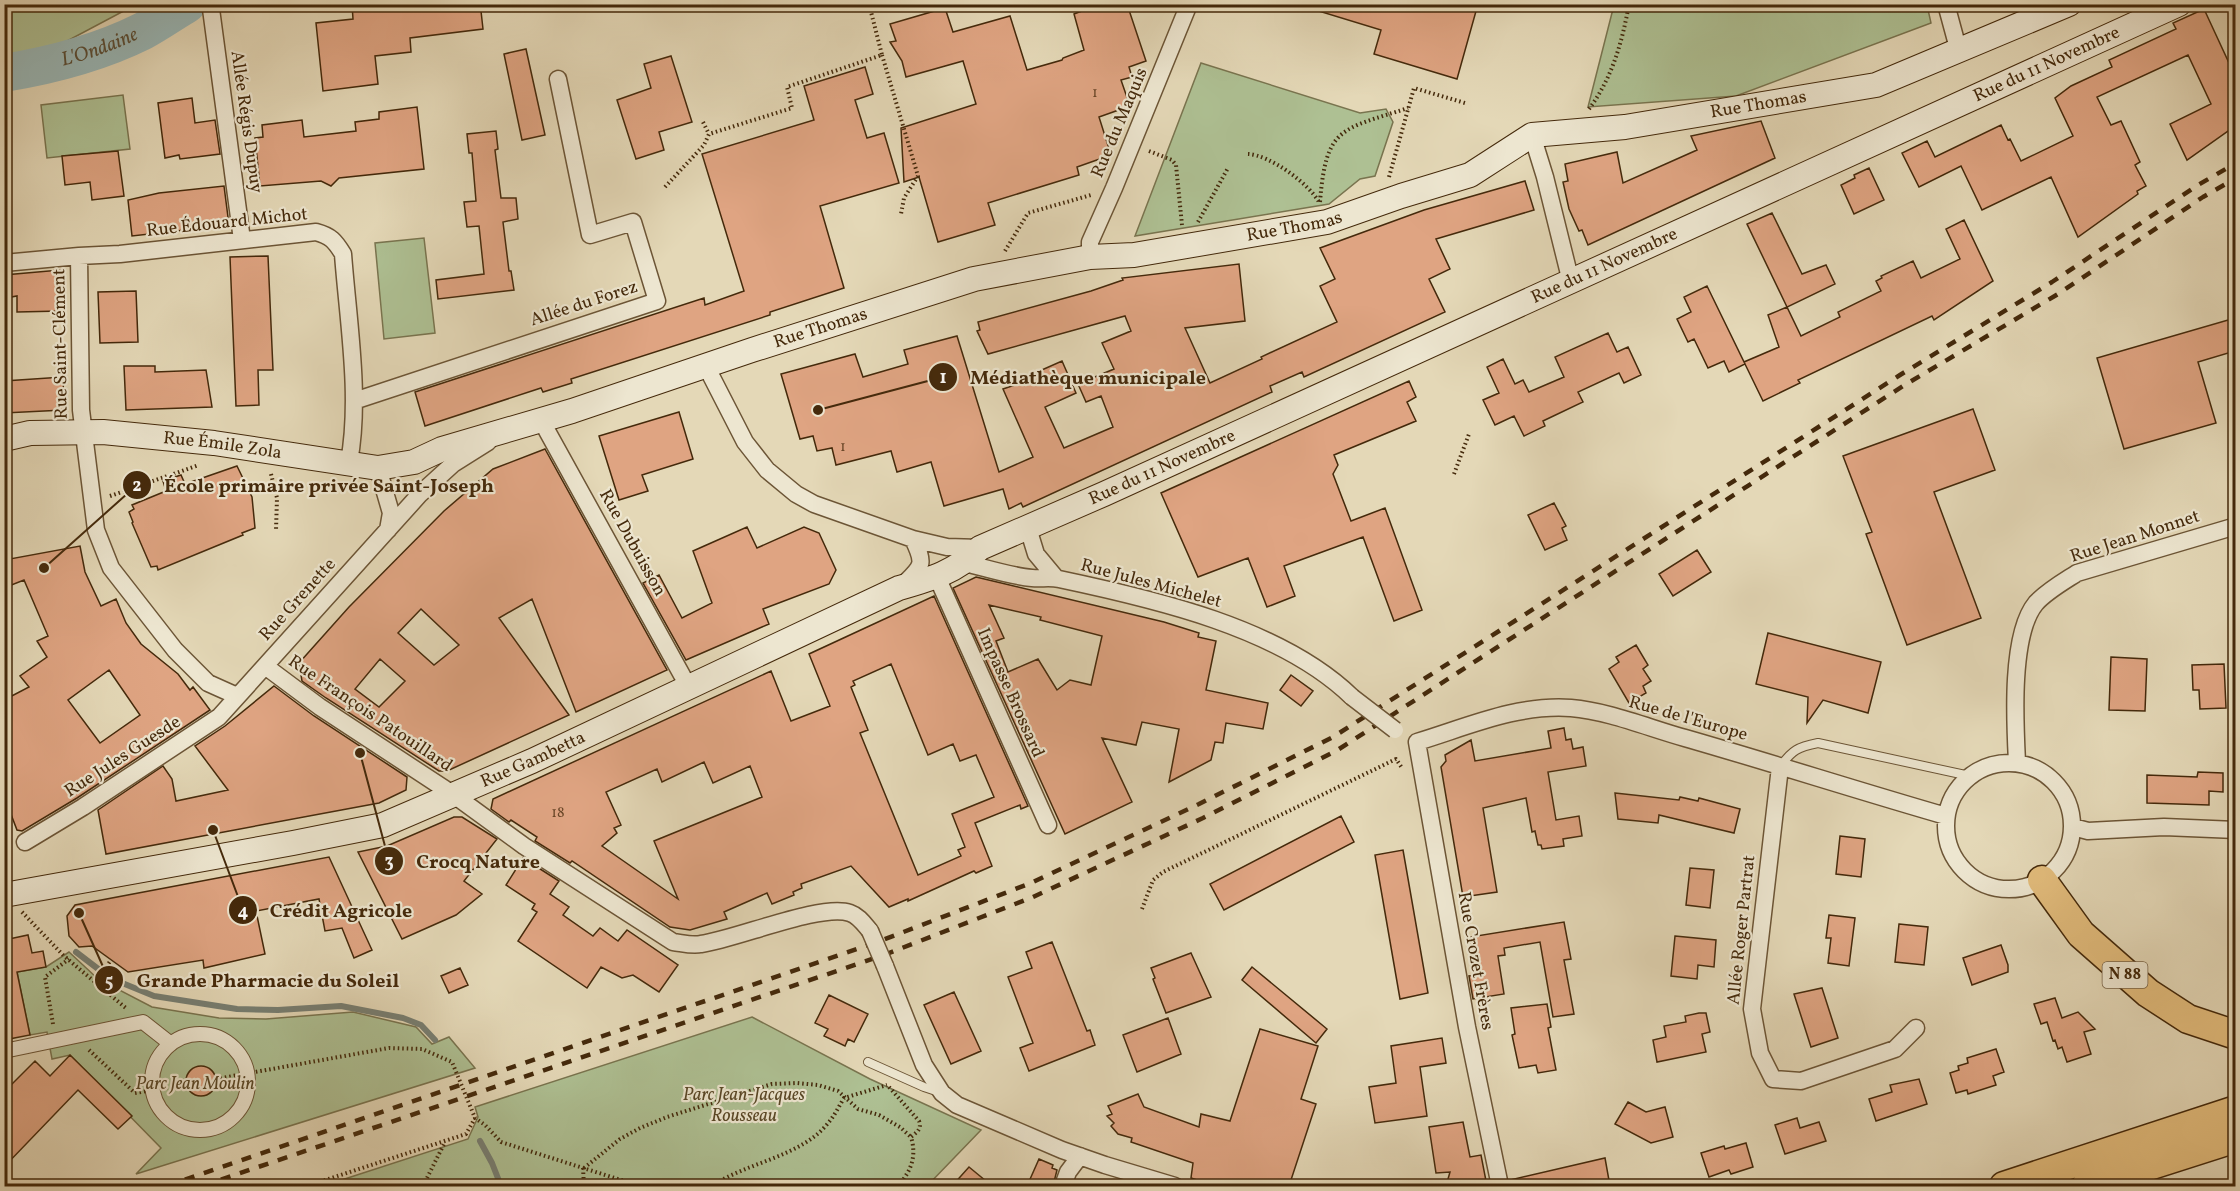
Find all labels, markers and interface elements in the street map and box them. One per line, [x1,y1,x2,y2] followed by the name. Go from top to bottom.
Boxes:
[1969,20,2124,109] street label: Rue du 11 Novembre
[58,21,143,75] water label: L'Ondaine
[224,49,268,195] street label: Allée Régis Dupuy
[1086,64,1154,182] street label: Rue du Maquis
[1092,83,1098,104] house number: 1
[1708,84,1808,125] street label: Rue Thomas
[145,202,309,244] street label: Rue Édouard Michot
[1244,205,1346,248] street label: Rue Thomas
[1527,222,1682,310] street label: Rue du 11 Novembre
[47,268,75,420] street label: Rue Saint-Clément
[527,275,641,333] street label: Allée du Forez
[770,301,871,355] street label: Rue Thomas
[928,358,1218,396] callout: Médiathèque municipale
[970,365,1206,393] text: Médiathèque municipale
[939,366,947,391] text: 1
[1085,423,1240,512] street label: Rue du 11 Novembre
[162,426,284,466] street label: Rue Émile Zola
[840,437,846,458] house number: 1
[122,466,506,504] callout: École primaire privée Saint-Joseph
[164,473,494,501] text: École primaire privée Saint-Joseph
[132,474,142,499] text: 2
[592,485,672,601] street label: Rue Dubuisson
[2067,504,2203,570] street label: Rue Jean Monnet
[254,553,342,647] street label: Rue Grenette
[1078,553,1224,615] street label: Rue Jules Michelet
[970,624,1050,762] street label: Impasse Brossard
[283,650,457,778] street label: Rue François Patouillard
[1626,690,1750,748] street label: Rue de l'Europe
[60,710,186,804] street label: Rue Jules Guesde
[477,725,590,794] street label: Rue Gambetta
[551,803,565,824] house number: 18
[374,842,552,880] callout: Crocq Nature
[416,849,540,877] text: Crocq Nature
[384,850,394,875] text: 3
[1722,854,1762,1006] street label: Allée Roger Partrat
[1451,890,1499,1032] street label: Rue Crozet Frères
[228,891,424,929] callout: Crédit Agricole
[270,898,412,926] text: Crédit Agricole
[238,900,249,925] text: 4
[94,961,411,999] callout: Grande Pharmacie du Soleil
[2102,962,2148,988] road number: N 88
[137,968,399,996] text: Grande Pharmacie du Soleil
[105,970,113,995] text: 5
[136,1072,255,1097] park label: Parc Jean Moulin
[683,1083,806,1129] park label: Parc Jean-Jacques Rousseau

